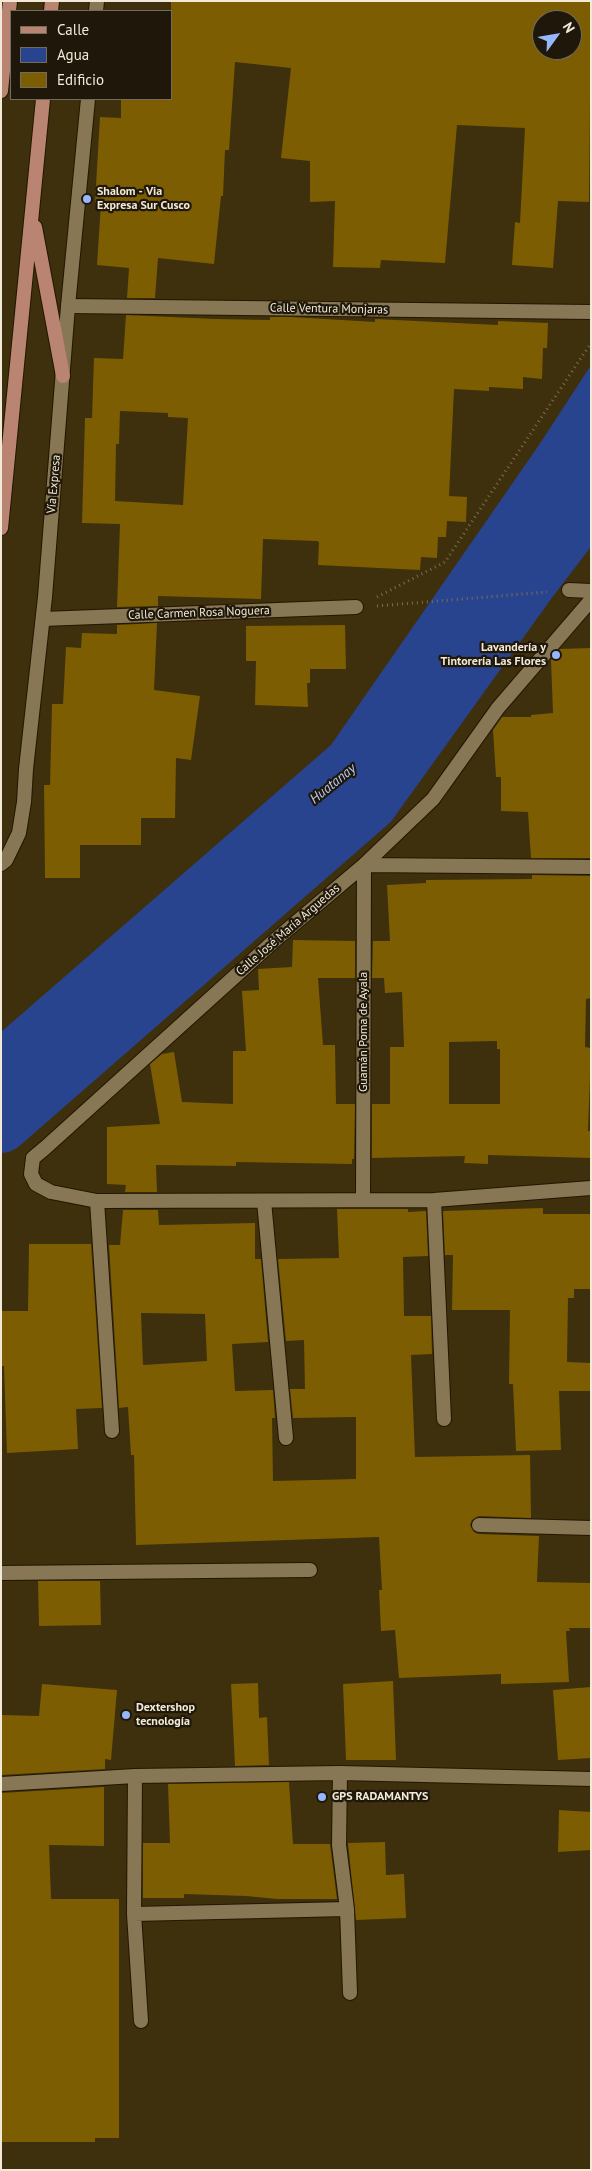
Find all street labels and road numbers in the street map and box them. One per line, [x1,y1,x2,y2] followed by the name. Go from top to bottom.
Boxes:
[270,301,388,317] street label: Calle Ventura Monjaras
[44,454,64,514] street label: Vía Expresa
[128,603,270,623] street label: Calle Carmen Rosa Noguera
[233,881,343,979] street label: Calle José María Arguedas
[357,972,371,1092] street label: Guamán Poma de Ayala

